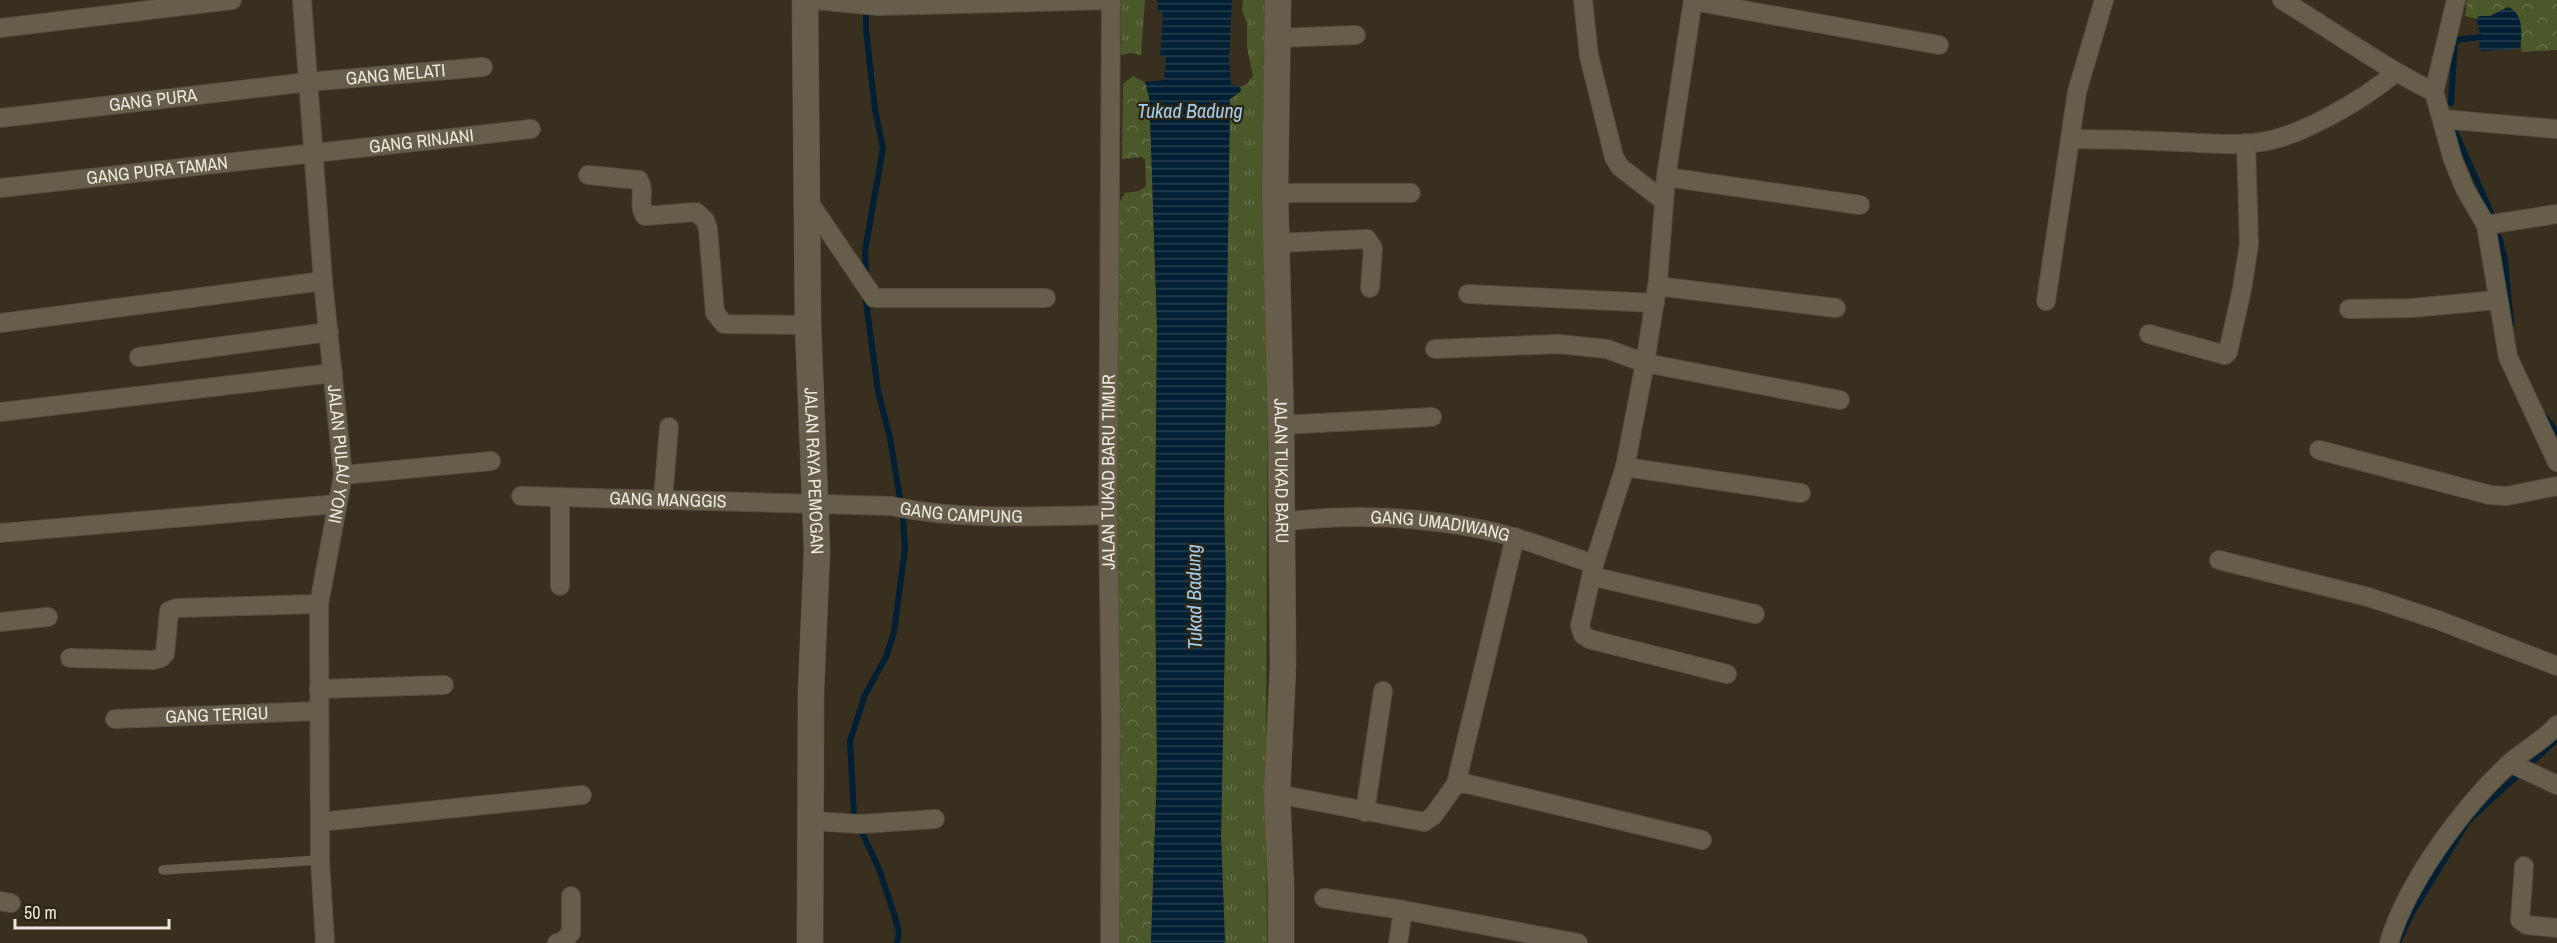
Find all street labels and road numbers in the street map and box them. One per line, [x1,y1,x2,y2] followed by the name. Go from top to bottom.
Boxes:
[345,57,446,91] street label: GANG MELATI
[107,82,199,117] street label: GANG PURA
[368,122,475,159] street label: GANG RINJANI
[85,150,229,190] street label: GANG PURA TAMAN
[1095,374,1121,570] street label: JALAN TUKAD BARU TIMUR
[322,384,356,525] street label: JALAN PULAU YONI
[799,387,830,555] street label: JALAN RAYA PEMOGAN
[1268,398,1295,544] street label: JALAN TUKAD BARU
[609,485,727,514] street label: GANG MANGGIS
[898,495,1023,529] street label: GANG CAMPUNG
[1370,504,1513,548] street label: GANG UMADIWANG
[165,700,269,729] street label: GANG TERIGU

